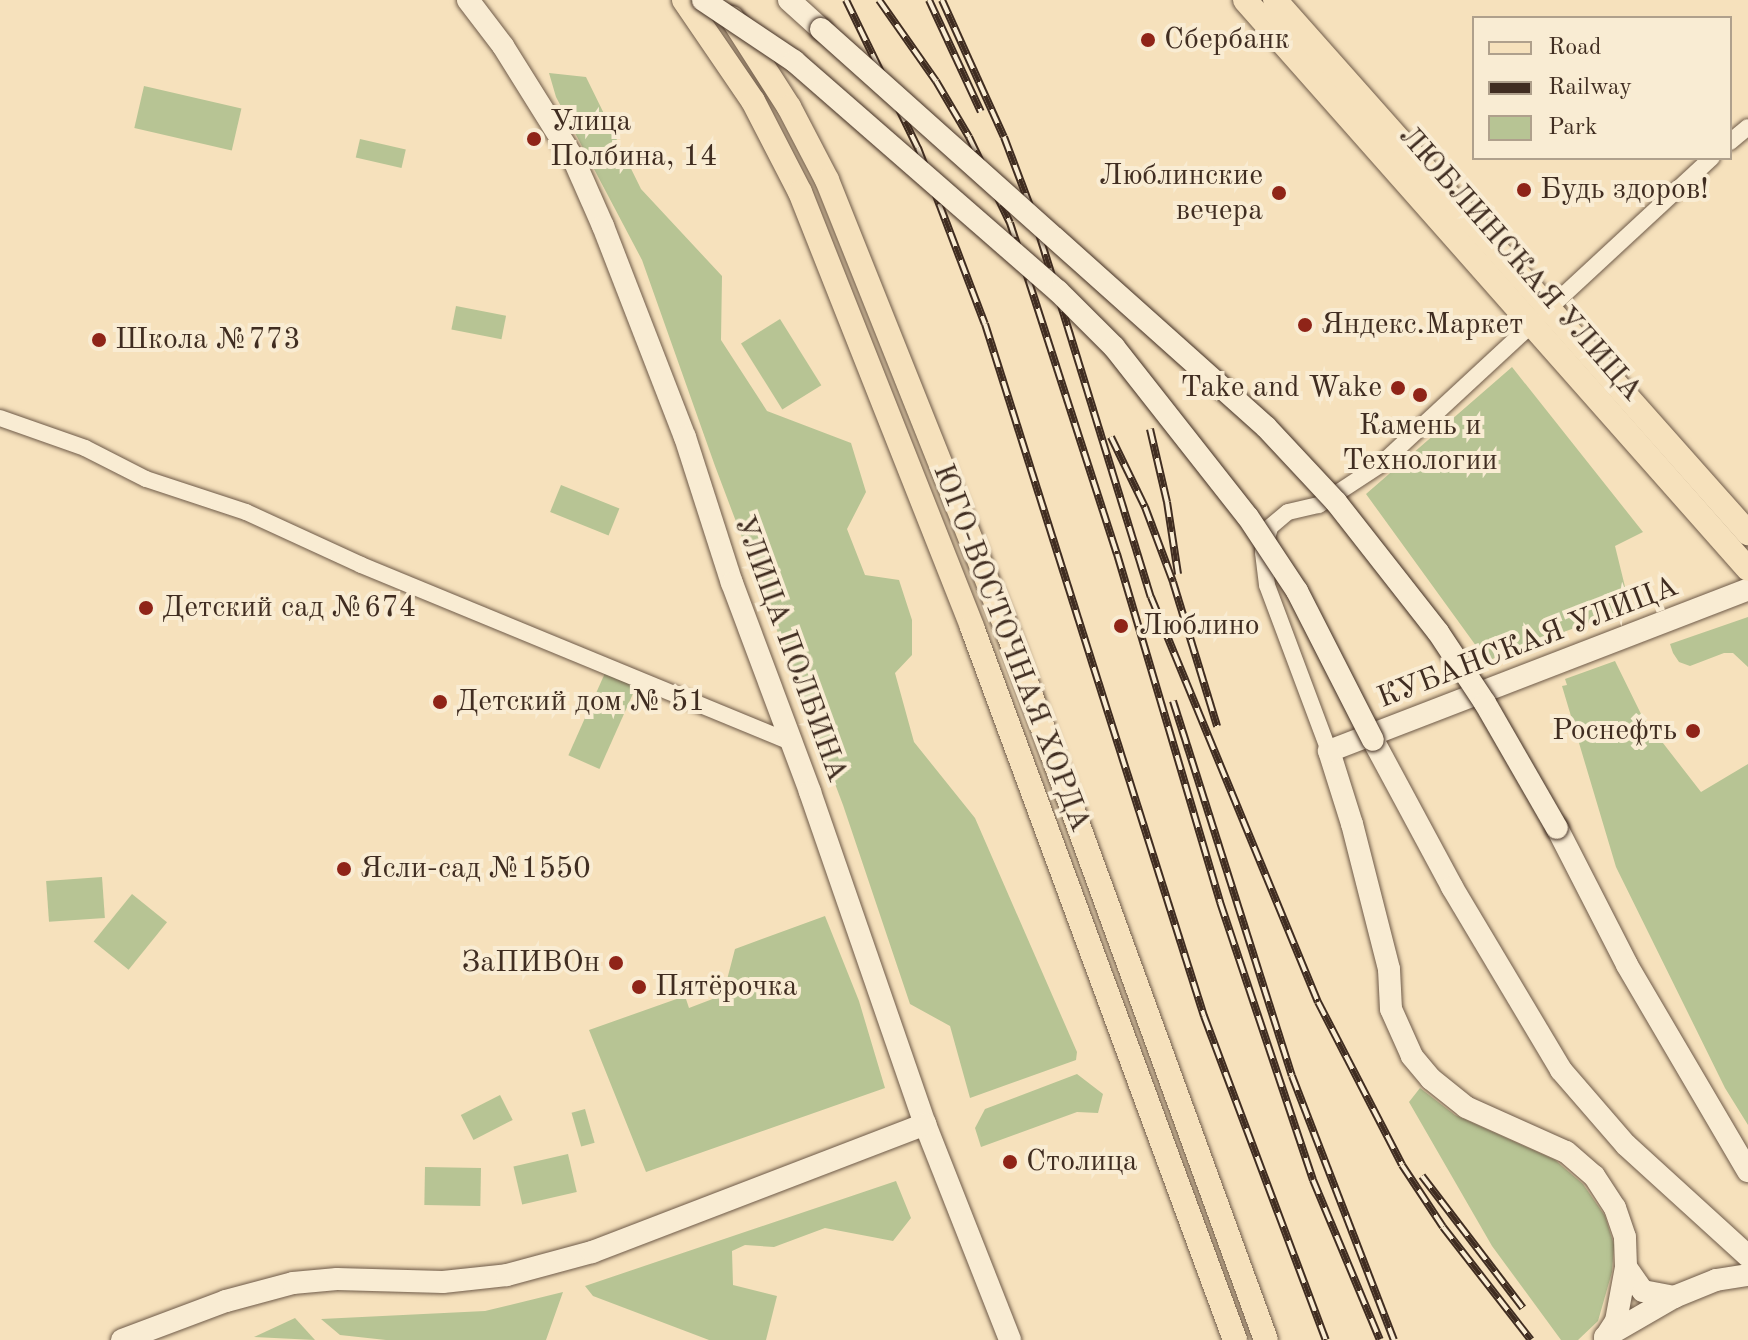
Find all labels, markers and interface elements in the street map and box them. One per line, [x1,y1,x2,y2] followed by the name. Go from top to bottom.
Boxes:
[1472,16,1732,160] legend
[1164,22,1290,58] place label: Сбербанк
[1139,31,1157,49] marker: Сбербанк
[1548,36,1601,60] text: Road
[1548,76,1632,100] text: Railway
[550,104,718,174] place label: Улица Полбина, 14
[1548,116,1597,140] text: Park
[1390,119,1650,409] street label: ЛЮБЛИНСКАЯ УЛИЦА
[525,130,543,148] marker: Улица Полбина, 14
[1099,158,1263,228] place label: Люблинские вечера
[1540,172,1709,208] place label: Будь здоров!
[1515,181,1533,199] marker: Будь здоров!
[1270,184,1288,202] marker: Люблинские вечера
[1321,307,1523,343] place label: Яндекс.Маркет
[1296,316,1314,334] marker: Яндекс.Маркет
[115,322,301,358] place label: Школа №773
[90,331,108,349] marker: Школа №773
[1181,370,1382,406] place label: Take and Wake
[1389,379,1407,397] marker: Take and Wake
[1411,386,1429,404] marker: Камень и Технологии
[1342,408,1498,478] place label: Камень и Технологии
[924,459,1098,837] street label: ЮГО-ВОСТОЧНАЯ ХОРДА
[725,511,855,787] street label: УЛИЦА ПОЛБИНА
[1372,569,1684,717] street label: КУБАНСКАЯ УЛИЦА
[162,590,416,626] place label: Детский сад №674
[137,599,155,617] marker: Детский сад №674
[1139,608,1260,644] place label: Люблино
[1110,615,1132,637] marker: Люблино
[456,684,705,720] place label: Детский дом № 51
[431,693,449,711] marker: Детский дом № 51
[1552,713,1677,749] place label: Роснефть
[1684,722,1702,740] marker: Роснефть
[360,851,591,887] place label: Ясли-сад №1550
[335,860,353,878] marker: Ясли-сад №1550
[462,945,600,981] place label: ЗаПИВОн
[607,954,625,972] marker: ЗаПИВОн
[655,969,797,1005] place label: Пятёрочка
[630,978,648,996] marker: Пятёрочка
[1026,1144,1138,1180] place label: Столица
[1001,1153,1019,1171] marker: Столица

